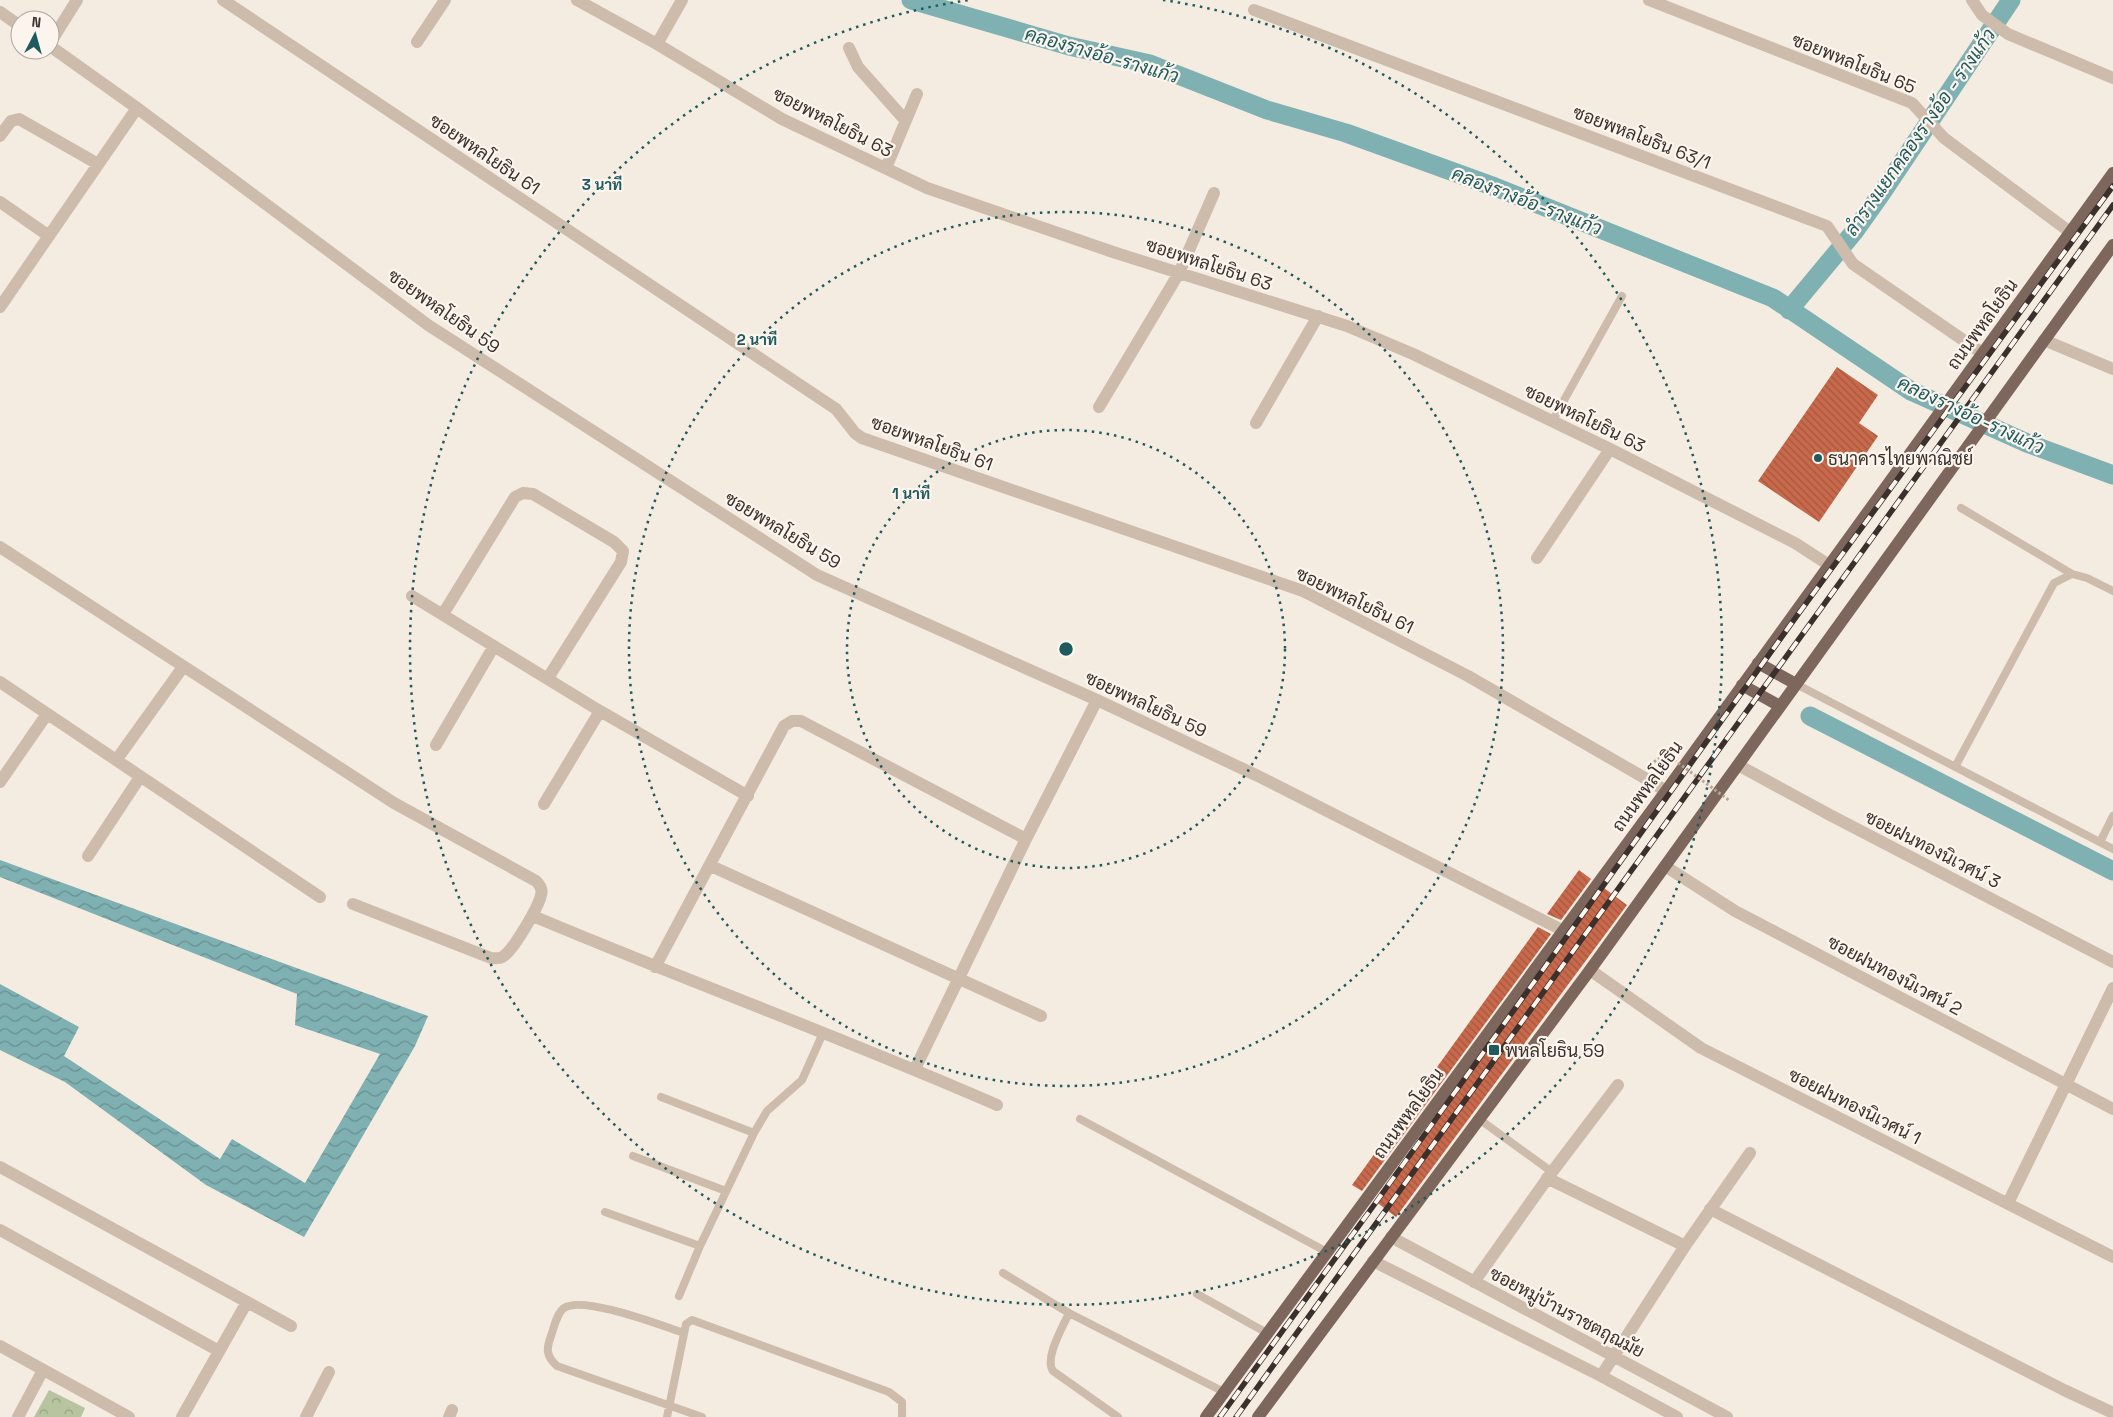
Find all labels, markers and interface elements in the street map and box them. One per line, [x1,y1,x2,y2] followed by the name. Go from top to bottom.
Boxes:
[10,10,60,60] north arrow
[31,13,42,32] text: N
[1022,21,1182,89] water label: คลองรางอ้อ-รางแก้ว
[1839,23,2001,241] water label: ลำรางแยกคลองรางอ้อ - รางแก้ว
[1789,27,1920,98] street label: ซอยพหลโยธิน 65
[769,81,897,162] street label: ซอยพหลโยธิน 63
[1570,99,1715,174] street label: ซอยพหลโยธิน 63/1
[425,108,545,199] street label: ซอยพหลโยธิน 61
[1448,161,1606,241] water label: คลองรางอ้อ-รางแก้ว
[582,175,622,194] text: 3 นาที
[1143,232,1275,295] street label: ซอยพหลโยธิน 63
[384,263,505,358] street label: ซอยพหลโยธิน 59
[1941,274,2023,374] street label: ถนนพหลโยธิน
[737,330,777,349] text: 2 นาที
[1894,370,2048,460] water label: คลองรางอ้อ-รางแก้ว
[1521,378,1650,457] street label: ซอยพหลโยธิน 63
[868,409,997,476] street label: ซอยพหลโยธิน 61
[1828,446,1973,470] place label: ธนาคารไทยพาณิชย์
[1812,452,1824,464] marker: ธนาคารไทยพาณิชย์
[892,484,930,503] text: 1 นาที
[721,485,846,574] street label: ซอยพหลโยธิน 59
[1292,561,1418,638] street label: ซอยพหลโยธิน 61
[1057,640,1075,658] centre of rings
[1082,665,1211,742] street label: ซอยพหลโยธิน 59
[1606,736,1688,836] street label: ถนนพหลโยธิน
[1861,804,2005,893] street label: ซอยฝนทองนิเวศน์ 3
[1824,929,1967,1020] street label: ซอยฝนทองนิเวศน์ 2
[1505,1038,1605,1062] place label: พหลโยธิน 59
[1487,1043,1501,1057] marker: พหลโยธิน 59
[1785,1062,1926,1149] street label: ซอยฝนทองนิเวศน์ 1
[1367,1063,1449,1163] street label: ถนนพหลโยธิน
[1485,1261,1648,1364] street label: ซอยหมู่บ้านราชตฤณมัย

